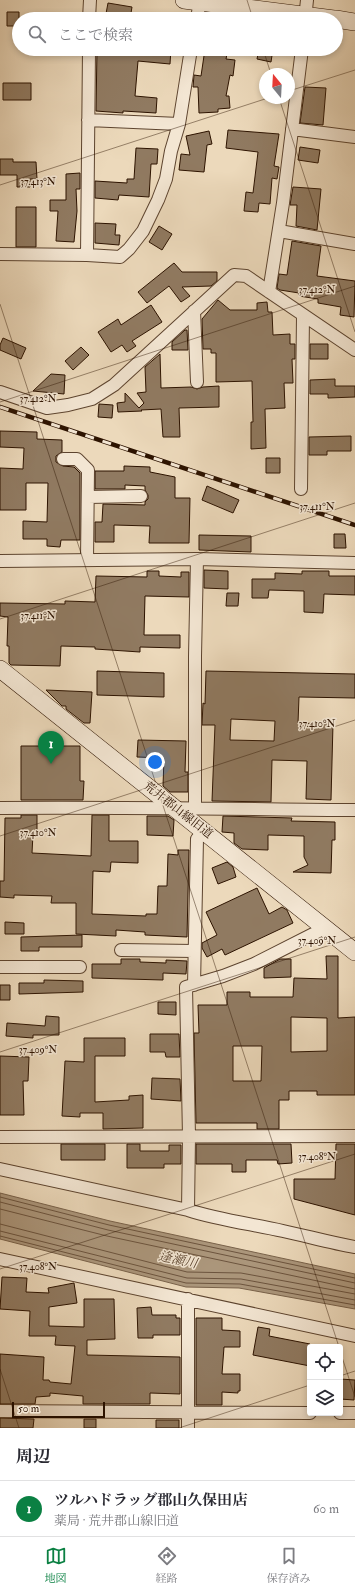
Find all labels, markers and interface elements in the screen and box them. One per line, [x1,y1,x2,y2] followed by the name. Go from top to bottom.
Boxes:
[12,12,343,56] search box
[26,23,48,45] icon: search
[58,26,133,45] text: ここで検索
[259,68,295,104] north arrow
[20,176,56,188] text: 37.413°N
[299,284,335,296] text: 37.412°N
[20,393,56,405] text: 37.412°N
[299,501,335,513] text: 37.411°N
[20,610,56,622] text: 37.411°N
[299,718,335,730] text: 37.410°N
[38,731,64,764] pin: 1
[145,752,165,772] your location
[140,778,216,842] street label: 荒井郡山線旧道
[20,827,56,839] text: 37.410°N
[298,935,336,947] text: 37.409°N
[19,1044,57,1056] text: 37.409°N
[298,1151,336,1163] text: 37.408°N
[157,1248,201,1272] water label: 逢瀬川
[19,1261,57,1273] text: 37.408°N
[307,1344,343,1416] map controls
[307,1344,343,1380] button: locate
[307,1380,343,1416] button: layers
[12,1400,105,1419] scale bar
[18,1402,39,1415] text: 50 m
[16,1446,50,1467] text: 周辺
[54,1491,247,1510] text: ツルハドラッグ郡山久保田店
[27,1501,31,1517] text: 1
[313,1501,339,1517] text: 60 m
[54,1513,179,1529] text: 薬局 · 荒井郡山線旧道
[45,1545,67,1585] tab: 地図
[156,1545,178,1585] tab: 経路
[267,1545,311,1585] tab: 保存済み

